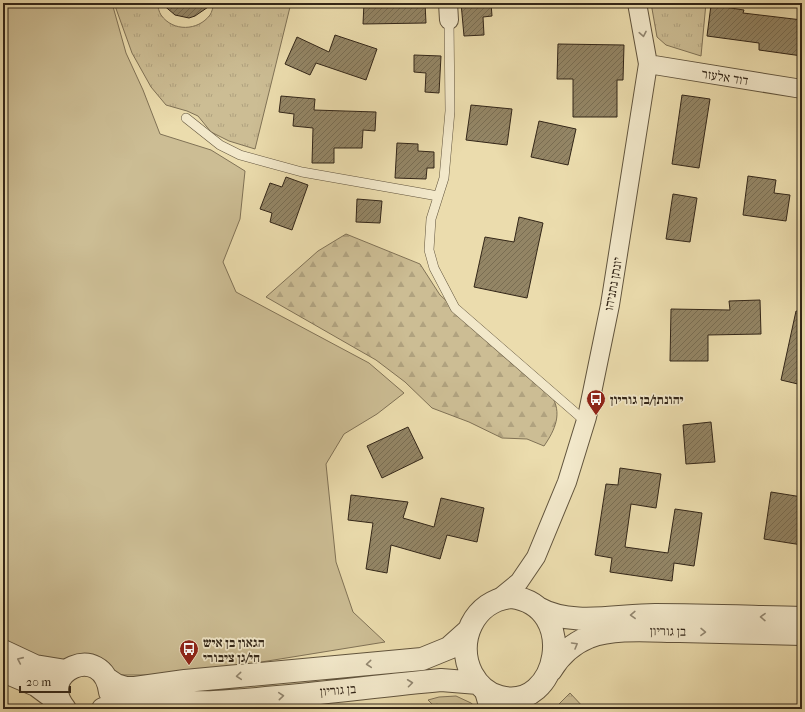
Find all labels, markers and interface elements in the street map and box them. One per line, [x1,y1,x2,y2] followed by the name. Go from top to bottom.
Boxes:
[638,31,646,37] one-way arrow
[701,66,750,88] street label: דוד אלעזר
[601,256,625,312] street label: יונתן נתניהו
[585,388,607,416] bus stop icon: יהונתן/בן גוריון
[610,392,684,407] place label: יהונתן/בן גוריון
[630,611,636,619] one-way arrow
[760,613,766,621] one-way arrow
[650,623,686,639] street label: בן גוריון
[700,627,706,636] one-way arrow
[203,635,265,665] place label: הגאון בן איש חי/גן ציבורי
[178,638,200,666] bus stop icon: הגאון בן איש חי/גן ציבורי
[571,642,578,649] one-way arrow
[17,657,25,665] one-way arrow
[366,659,372,668] one-way arrow
[20,668,70,694] scale bar
[236,671,242,680] one-way arrow
[26,675,51,689] text: 20 m
[407,679,413,688] one-way arrow
[319,681,357,699] street label: בן גוריון
[278,692,284,701] one-way arrow

